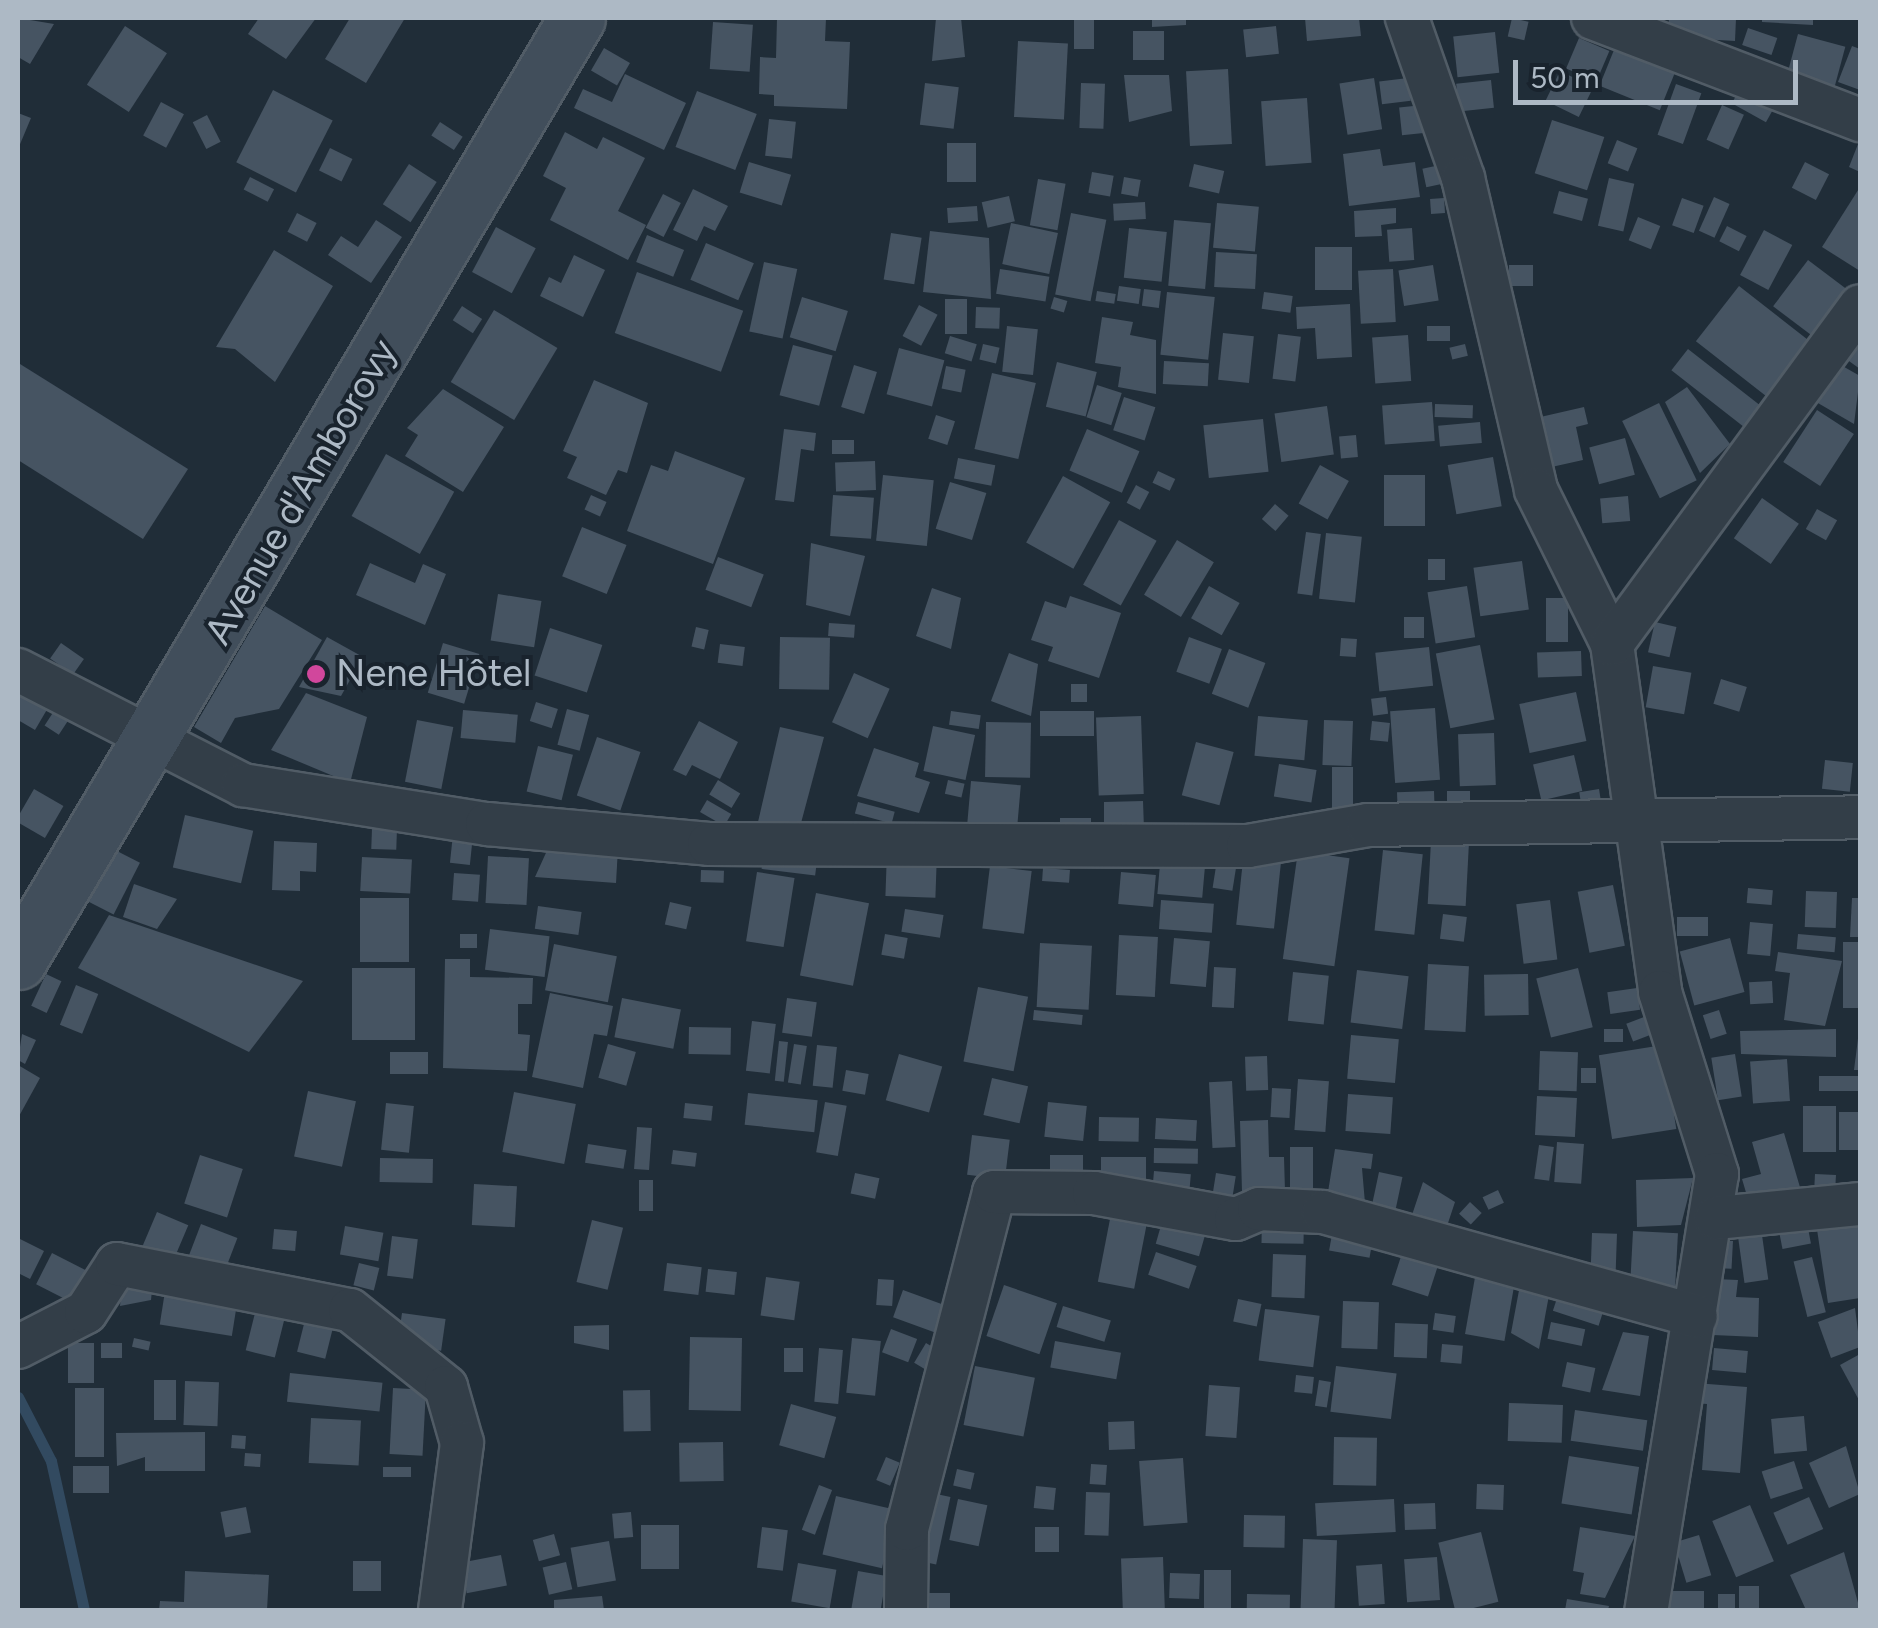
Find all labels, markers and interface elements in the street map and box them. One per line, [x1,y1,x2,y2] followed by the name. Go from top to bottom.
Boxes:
[1518,40,1803,102] scale bar
[1530,59,1599,96] text: 50 m
[195,332,407,652] street label: Avenue d'Amborovy
[336,651,531,697] place label: Nene Hôtel
[305,663,327,685] marker: Nene Hôtel

